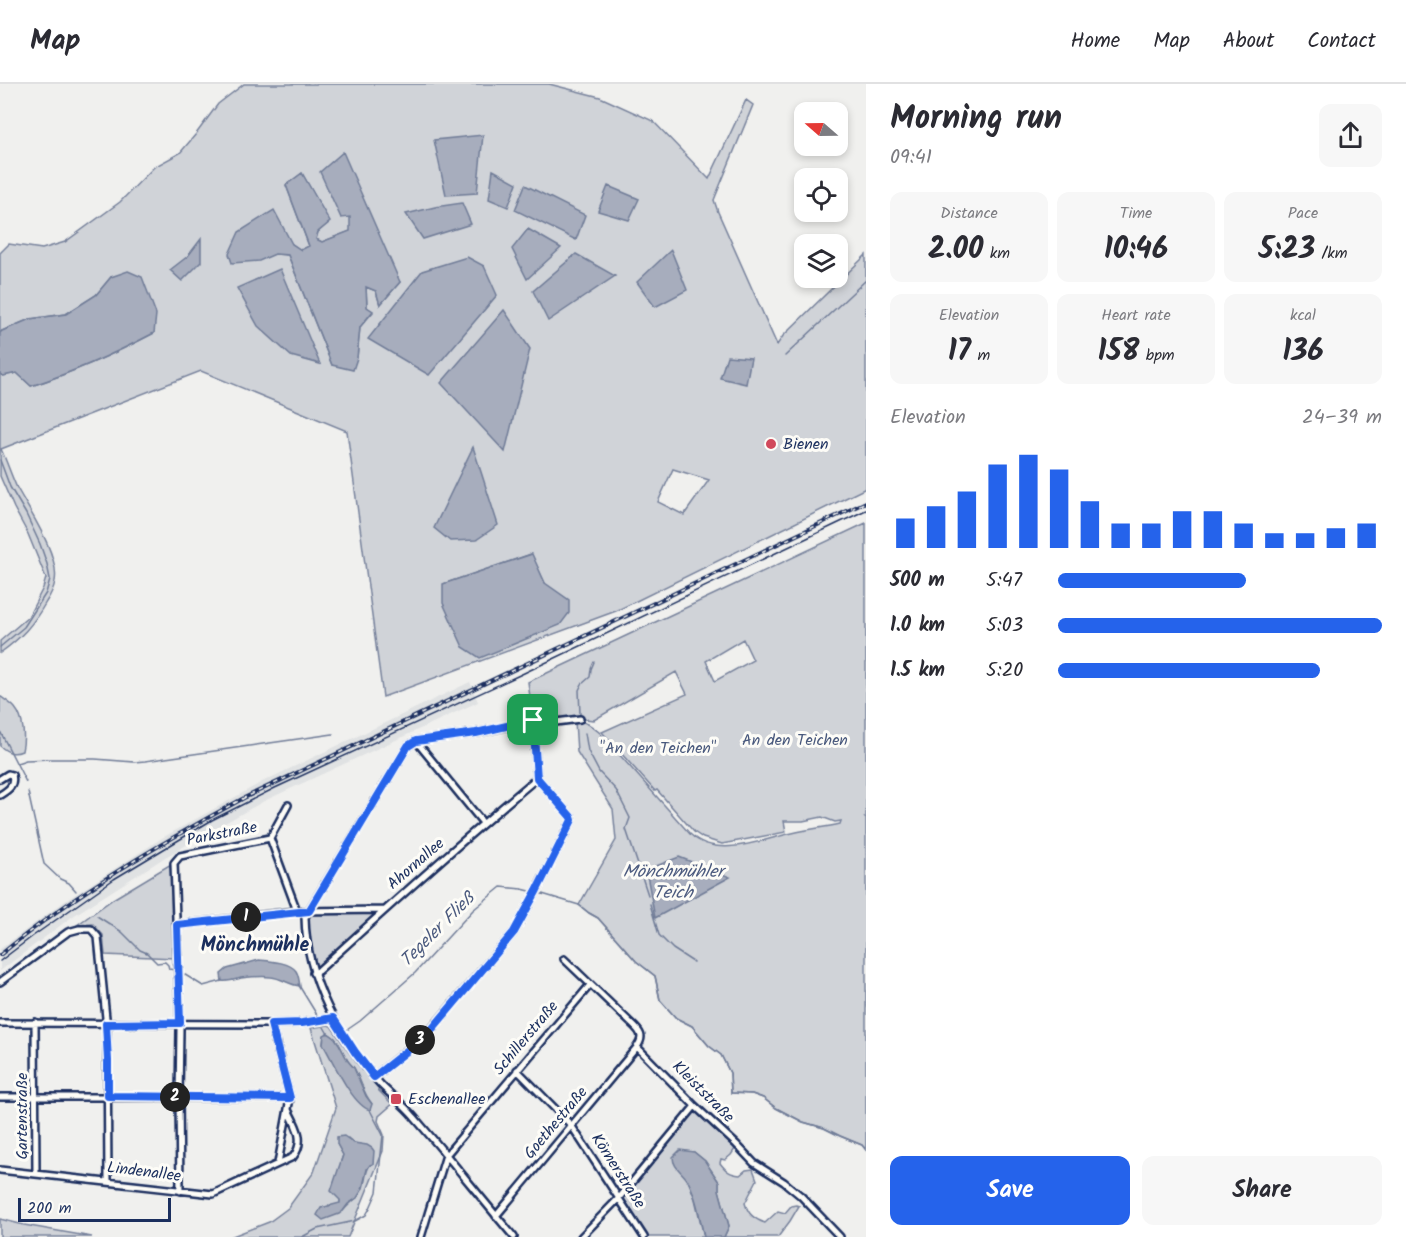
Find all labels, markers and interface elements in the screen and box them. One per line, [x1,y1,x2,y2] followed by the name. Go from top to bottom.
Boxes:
[30,19,81,64] text: Map
[1071,25,1120,58] text: Home
[1153,25,1190,58] text: Map
[1223,25,1274,58] text: About
[1307,25,1376,58] text: Contact
[890,93,1062,146] text: Morning run
[794,102,848,156] north arrow
[794,102,848,288] map controls
[1319,104,1382,167] button: share
[890,142,932,174] text: 09:41
[794,168,848,222] button: locate
[940,201,998,226] text: Distance
[1120,201,1152,226] text: Time
[1288,201,1318,226] text: Pace
[928,226,983,274] text: 2.00
[1104,226,1168,274] text: 10:46
[1259,226,1315,274] text: 5:23
[794,234,848,288] button: layers
[983,241,1010,266] text: km
[1315,241,1347,266] text: /km
[939,303,999,328] text: Elevation
[1101,303,1171,328] text: Heart rate
[1290,303,1316,328] text: kcal
[948,328,971,376] text: 17
[1097,328,1139,376] text: 158
[1282,328,1324,376] text: 136
[971,343,990,368] text: m
[1139,343,1175,368] text: bpm
[890,402,966,434] text: Elevation
[1302,402,1382,434] text: 24–39 m
[783,432,828,457] place label: Bienen
[764,437,778,451] marker: Bienen
[890,565,945,597] text: 500 m
[986,565,1022,597] text: 5:47
[890,610,945,642] text: 1.0 km
[986,610,1023,642] text: 5:03
[890,655,945,687] text: 1.5 km
[986,655,1023,687] text: 5:20
[507,694,558,745] pin
[516,703,549,736] icon: arrive
[742,728,848,753] park label: An den Teichen
[600,736,717,761] park label: "An den Teichen"
[185,815,259,853] street label: Parkstraße
[382,832,450,896] street label: Ahornallee
[623,858,727,908] water label: Mönchmühler Teich
[394,884,484,974] water label: Tegeler Fließ
[231,902,261,932] pin: 1
[244,904,248,929] text: 1
[201,930,310,962] district label: Mönchmühle
[487,995,565,1081] street label: Schillerstraße
[405,1025,435,1055] pin: 3
[416,1027,424,1052] text: 3
[666,1055,740,1129] street label: Kleiststraße
[10,1073,35,1159] street label: Gartenstraße
[518,1081,594,1165] street label: Goethestraße
[160,1082,190,1112] pin: 2
[170,1084,180,1109] text: 2
[408,1087,485,1112] place label: Eschenallee
[389,1092,403,1106] marker: Eschenallee
[584,1128,652,1214] street label: Körnerstraße
[105,1155,183,1189] street label: Lindenallee
[890,1156,1130,1225] button: Save
[1142,1156,1382,1225] button: Share
[18,1195,171,1222] scale bar
[27,1196,71,1221] text: 200 m

